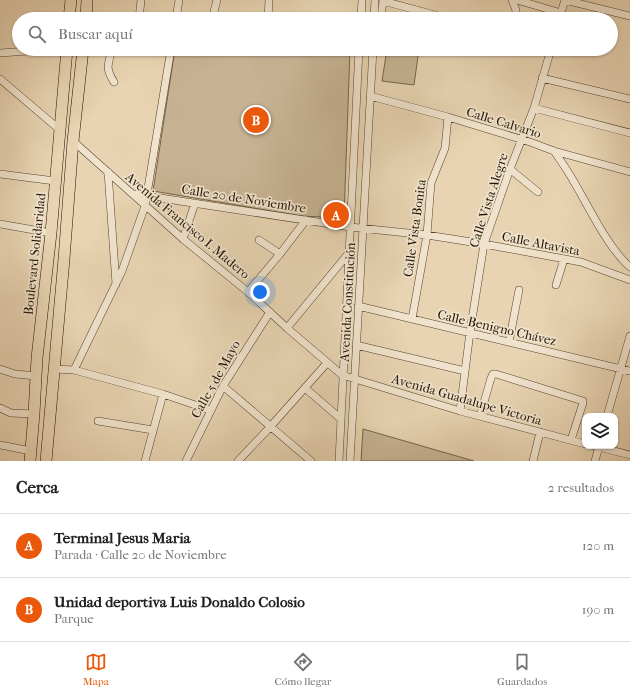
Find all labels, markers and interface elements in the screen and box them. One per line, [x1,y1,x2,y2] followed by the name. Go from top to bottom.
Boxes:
[12,12,618,56] search box
[26,23,48,45] icon: search
[58,25,133,43] text: Buscar aquí
[465,104,544,141] street label: Calle Calvario
[243,105,269,135] pin: B
[466,150,511,249] street label: Calle Vista Alegre
[122,168,253,282] street label: Avenida Francisco I. Madero
[400,177,429,278] street label: Calle Vista Bonita
[180,181,308,216] street label: Calle 20 de Noviembre
[21,191,48,316] street label: Boulevard Solidaridad
[323,200,349,230] pin: A
[501,229,582,259] street label: Calle Altavista
[337,242,358,363] street label: Avenida Constitución
[250,282,270,302] your location
[436,307,558,349] street label: Calle Benigno Chávez
[188,337,243,421] street label: Calle 5 de Mayo
[389,371,544,428] street label: Avenida Guadalupe Victoria
[582,413,618,449] map controls
[582,413,618,449] button: layers
[16,477,58,497] text: Cerca
[548,480,614,495] text: 2 resultados
[54,529,191,547] text: Terminal Jesus Maria
[25,538,33,553] text: A
[582,538,614,553] text: 120 m
[54,547,227,562] text: Parada · Calle 20 de Noviembre
[54,593,305,611] text: Unidad deportiva Luis Donaldo Colosio
[25,602,33,617] text: B
[582,602,614,617] text: 190 m
[54,611,94,626] text: Parque
[83,651,109,688] tab: Mapa
[274,651,331,688] tab: Cómo llegar
[497,651,547,688] tab: Guardados

